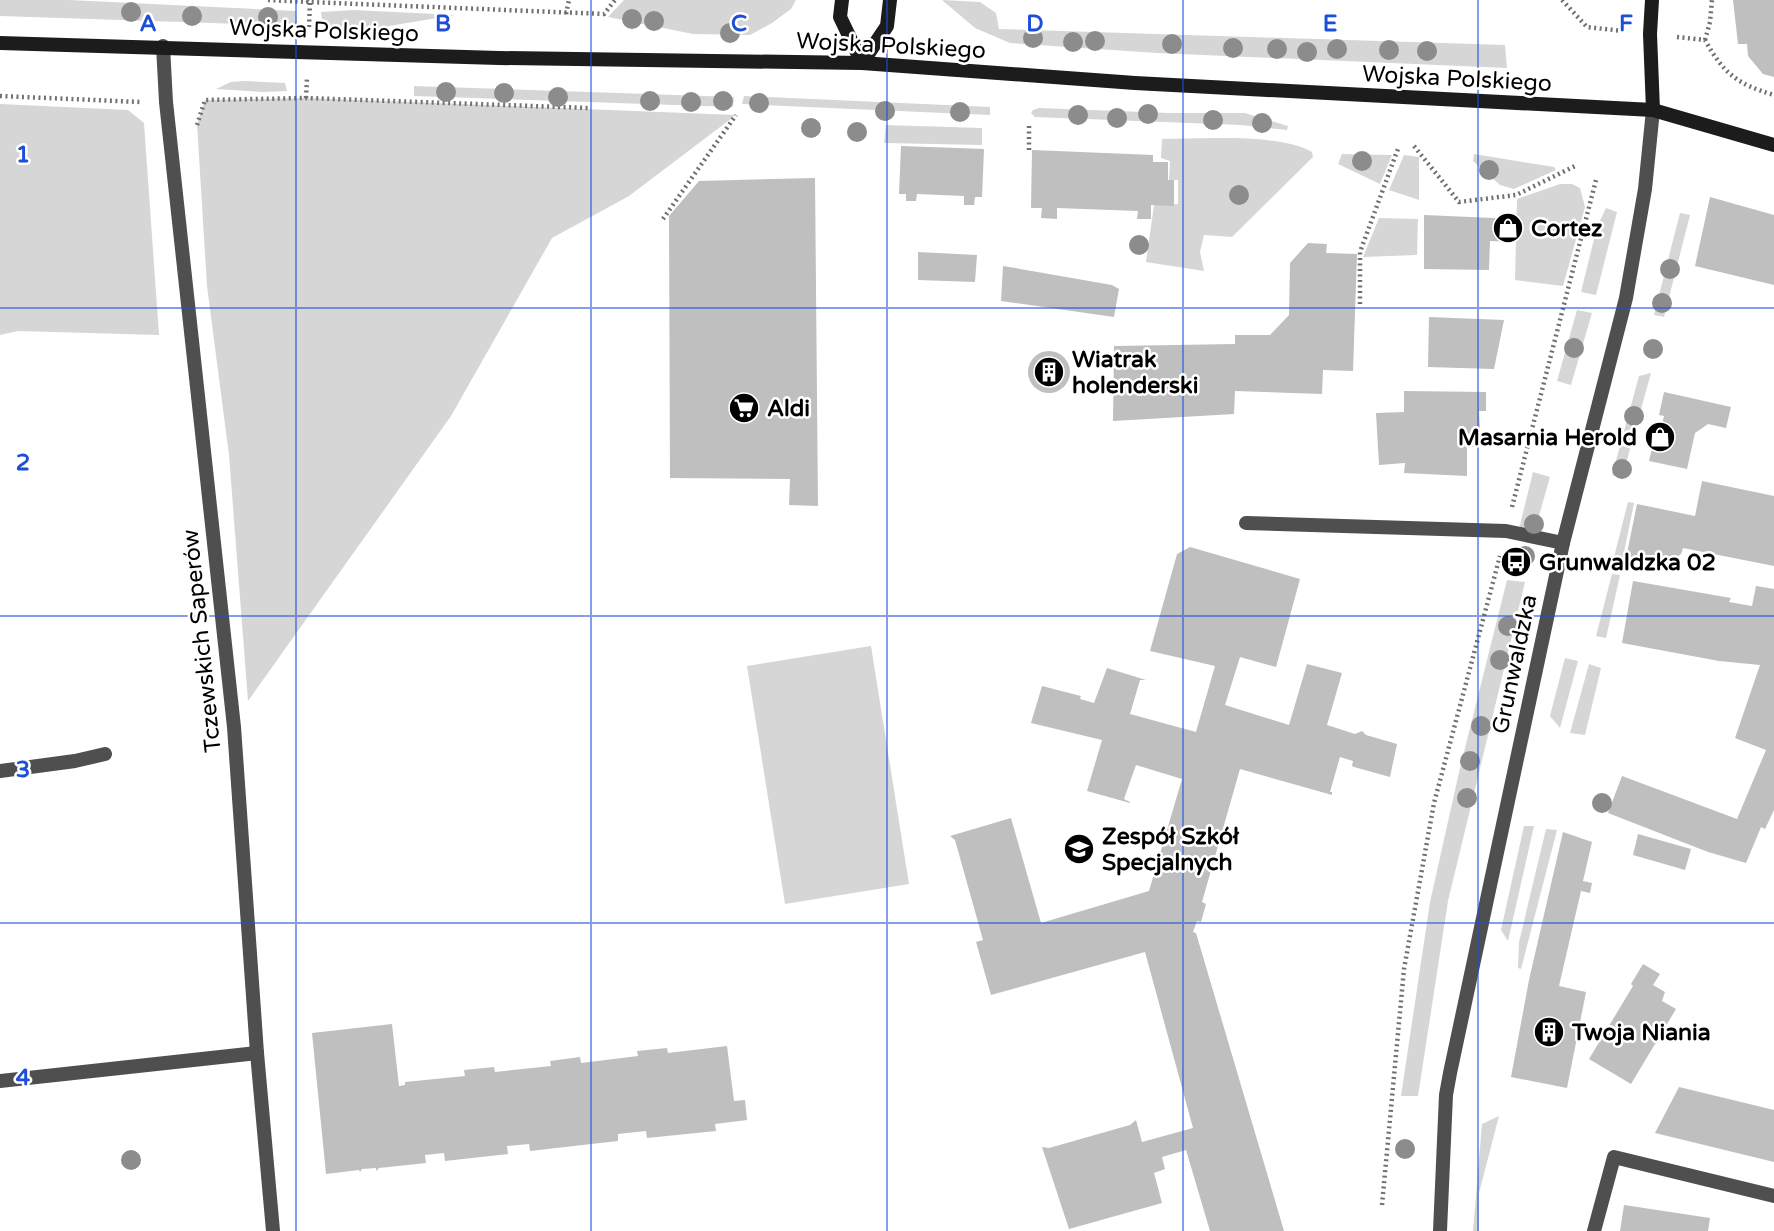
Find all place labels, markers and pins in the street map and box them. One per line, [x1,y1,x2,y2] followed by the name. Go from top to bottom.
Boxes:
[1491,211,1525,245] shop icon: Cortez
[1531,215,1603,243] place label: Cortez
[1072,346,1198,400] place label: Wiatrak holenderski
[1032,355,1066,389] building icon: Wiatrak holenderski
[727,391,761,425] supermarket icon: Aldi
[767,395,810,423] place label: Aldi
[1643,420,1677,454] shop icon: Masarnia Herold
[1458,424,1637,452] place label: Masarnia Herold
[1499,545,1533,579] bus stop icon: Grunwaldzka 02
[1539,549,1716,577] place label: Grunwaldzka 02
[1102,823,1240,877] place label: Zespół Szkół Specjalnych
[1062,832,1096,866] school or university icon: Zespół Szkół Specjalnych
[1532,1015,1566,1049] building icon: Twoja Niania
[1571,1019,1711,1047] place label: Twoja Niania

